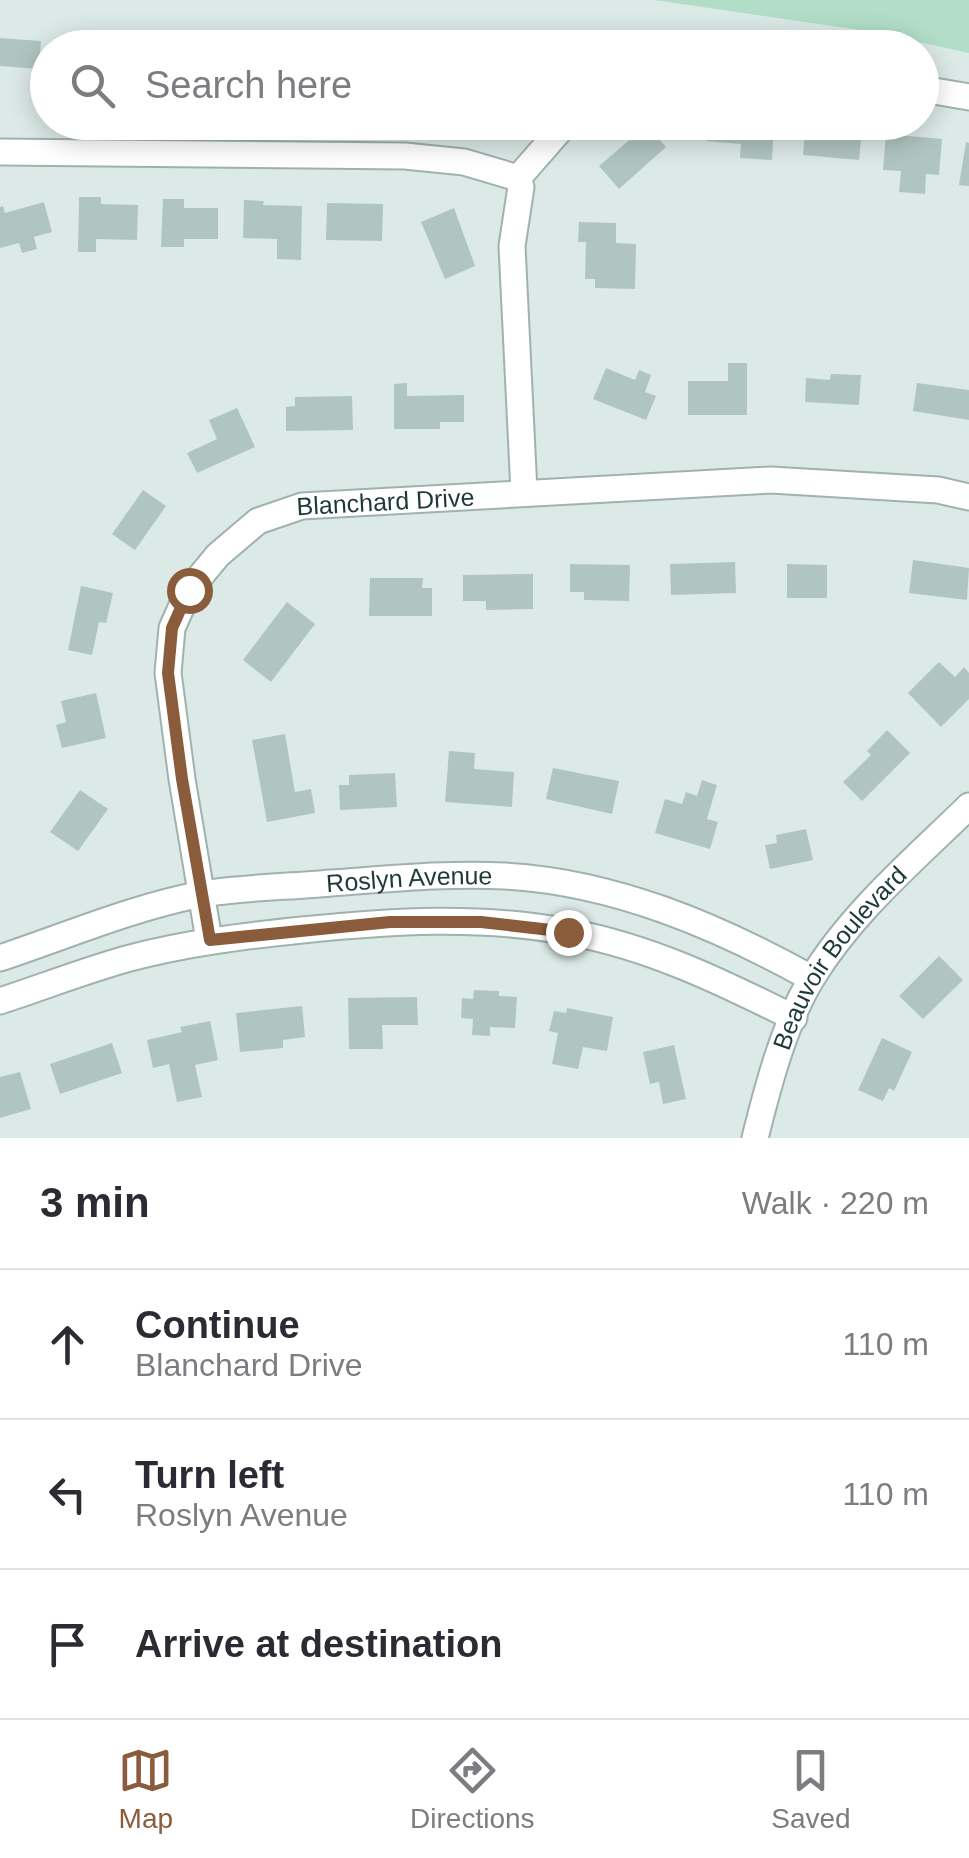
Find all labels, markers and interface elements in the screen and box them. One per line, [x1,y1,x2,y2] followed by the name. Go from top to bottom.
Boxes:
[30,30,939,140] search box
[65,58,120,113] icon: search
[145,64,352,106] text: Search here
[296,482,475,520] street label: Blanchard Drive
[167,568,213,614] route start
[767,860,912,1053] street label: Beauvoir Boulevard
[325,861,493,897] street label: Roslyn Avenue
[546,910,592,956] route end
[40,1179,150,1226] text: 3 min
[742,1185,929,1221] text: Walk · 220 m
[135,1304,300,1346] text: Continue
[40,1317,95,1372] icon: ahead
[842,1326,929,1362] text: 110 m
[135,1347,363,1383] text: Blanchard Drive
[135,1454,284,1496] text: Turn left
[40,1467,95,1522] icon: left
[842,1476,929,1512] text: 110 m
[135,1497,348,1533] text: Roslyn Avenue
[40,1617,95,1672] icon: arrive
[135,1623,502,1665] text: Arrive at destination
[118,1743,173,1835] tab: Map
[410,1743,535,1835] tab: Directions
[771,1743,851,1835] tab: Saved

